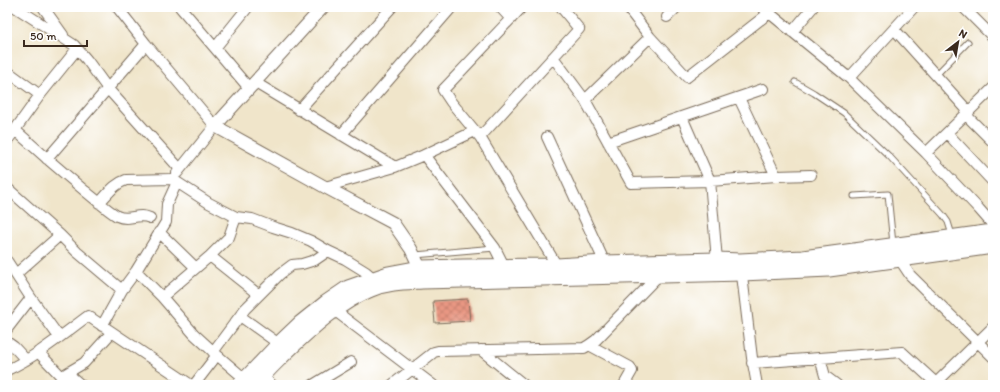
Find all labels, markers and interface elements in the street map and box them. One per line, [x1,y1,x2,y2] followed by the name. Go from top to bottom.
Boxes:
[24,22,87,48] scale bar
[938,22,978,62] north arrow
[956,26,969,41] text: N
[30,29,56,43] text: 50 m

